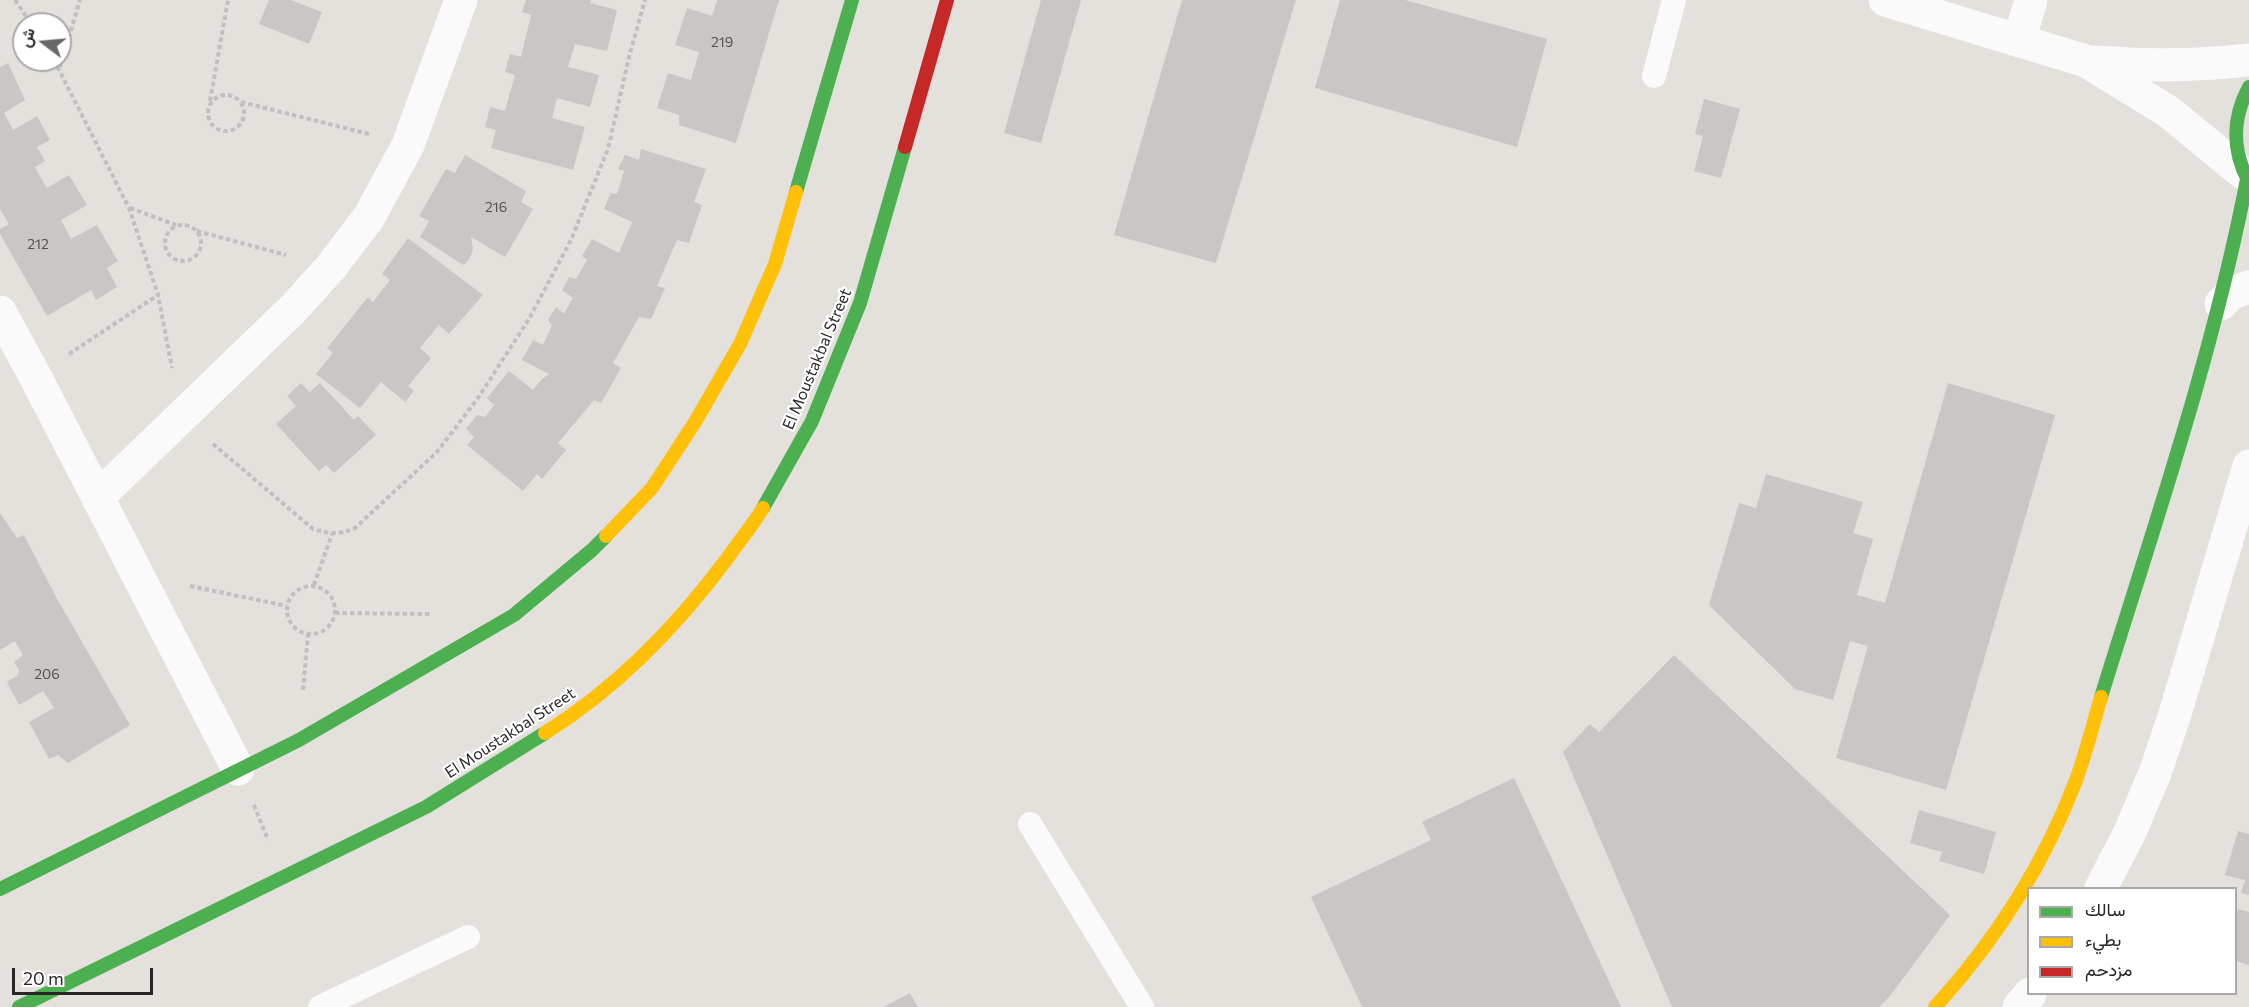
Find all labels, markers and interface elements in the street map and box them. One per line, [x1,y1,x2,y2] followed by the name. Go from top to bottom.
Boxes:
[12,12,72,72] north arrow
[14,26,38,49] text: ش
[711,34,733,50] house number: 219
[485,199,507,215] house number: 216
[27,236,49,252] house number: 212
[779,286,855,432] street label: El Moustakbal Street
[34,666,60,682] house number: 206
[441,684,579,782] street label: El Moustakbal Street
[2027,887,2237,995] legend
[2085,898,2125,920] text: سالك
[2085,928,2121,950] text: بطيء
[15,956,156,994] scale bar
[2085,958,2132,980] text: مزدحم
[23,967,64,989] text: 20 m

